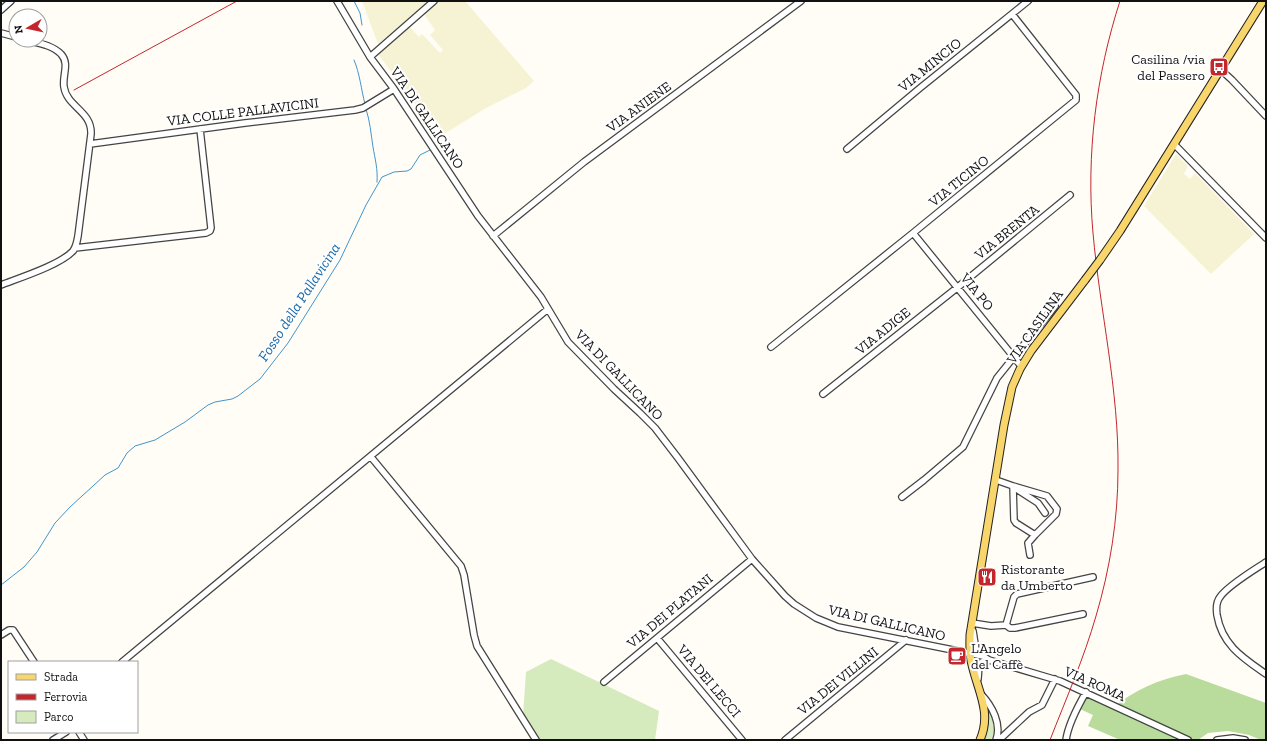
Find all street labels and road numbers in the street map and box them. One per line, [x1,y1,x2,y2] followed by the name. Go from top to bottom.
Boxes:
[894,34,965,96] street label: VIA MINCIO
[386,63,467,172] street label: VIA DI GALLICANO
[603,78,675,137] street label: VIA ANIENE
[165,94,320,130] street label: VIA COLLE PALLAVICINI
[925,152,992,211] street label: VIA TICINO
[971,200,1043,264] street label: VIA BRENTA
[956,269,997,314] street label: VIA PO
[1003,286,1067,368] street label: VIA CASILINA
[851,304,914,359] street label: VIA ADIGE
[571,325,667,424] street label: VIA DI GALLICANO
[623,570,716,652] street label: VIA DEI PLATANI
[826,601,947,645] street label: VIA DI GALLICANO
[673,641,744,721] street label: VIA DEI LECCI
[794,643,882,719] street label: VIA DEI VILLINI
[1061,663,1129,705] street label: VIA ROMA

